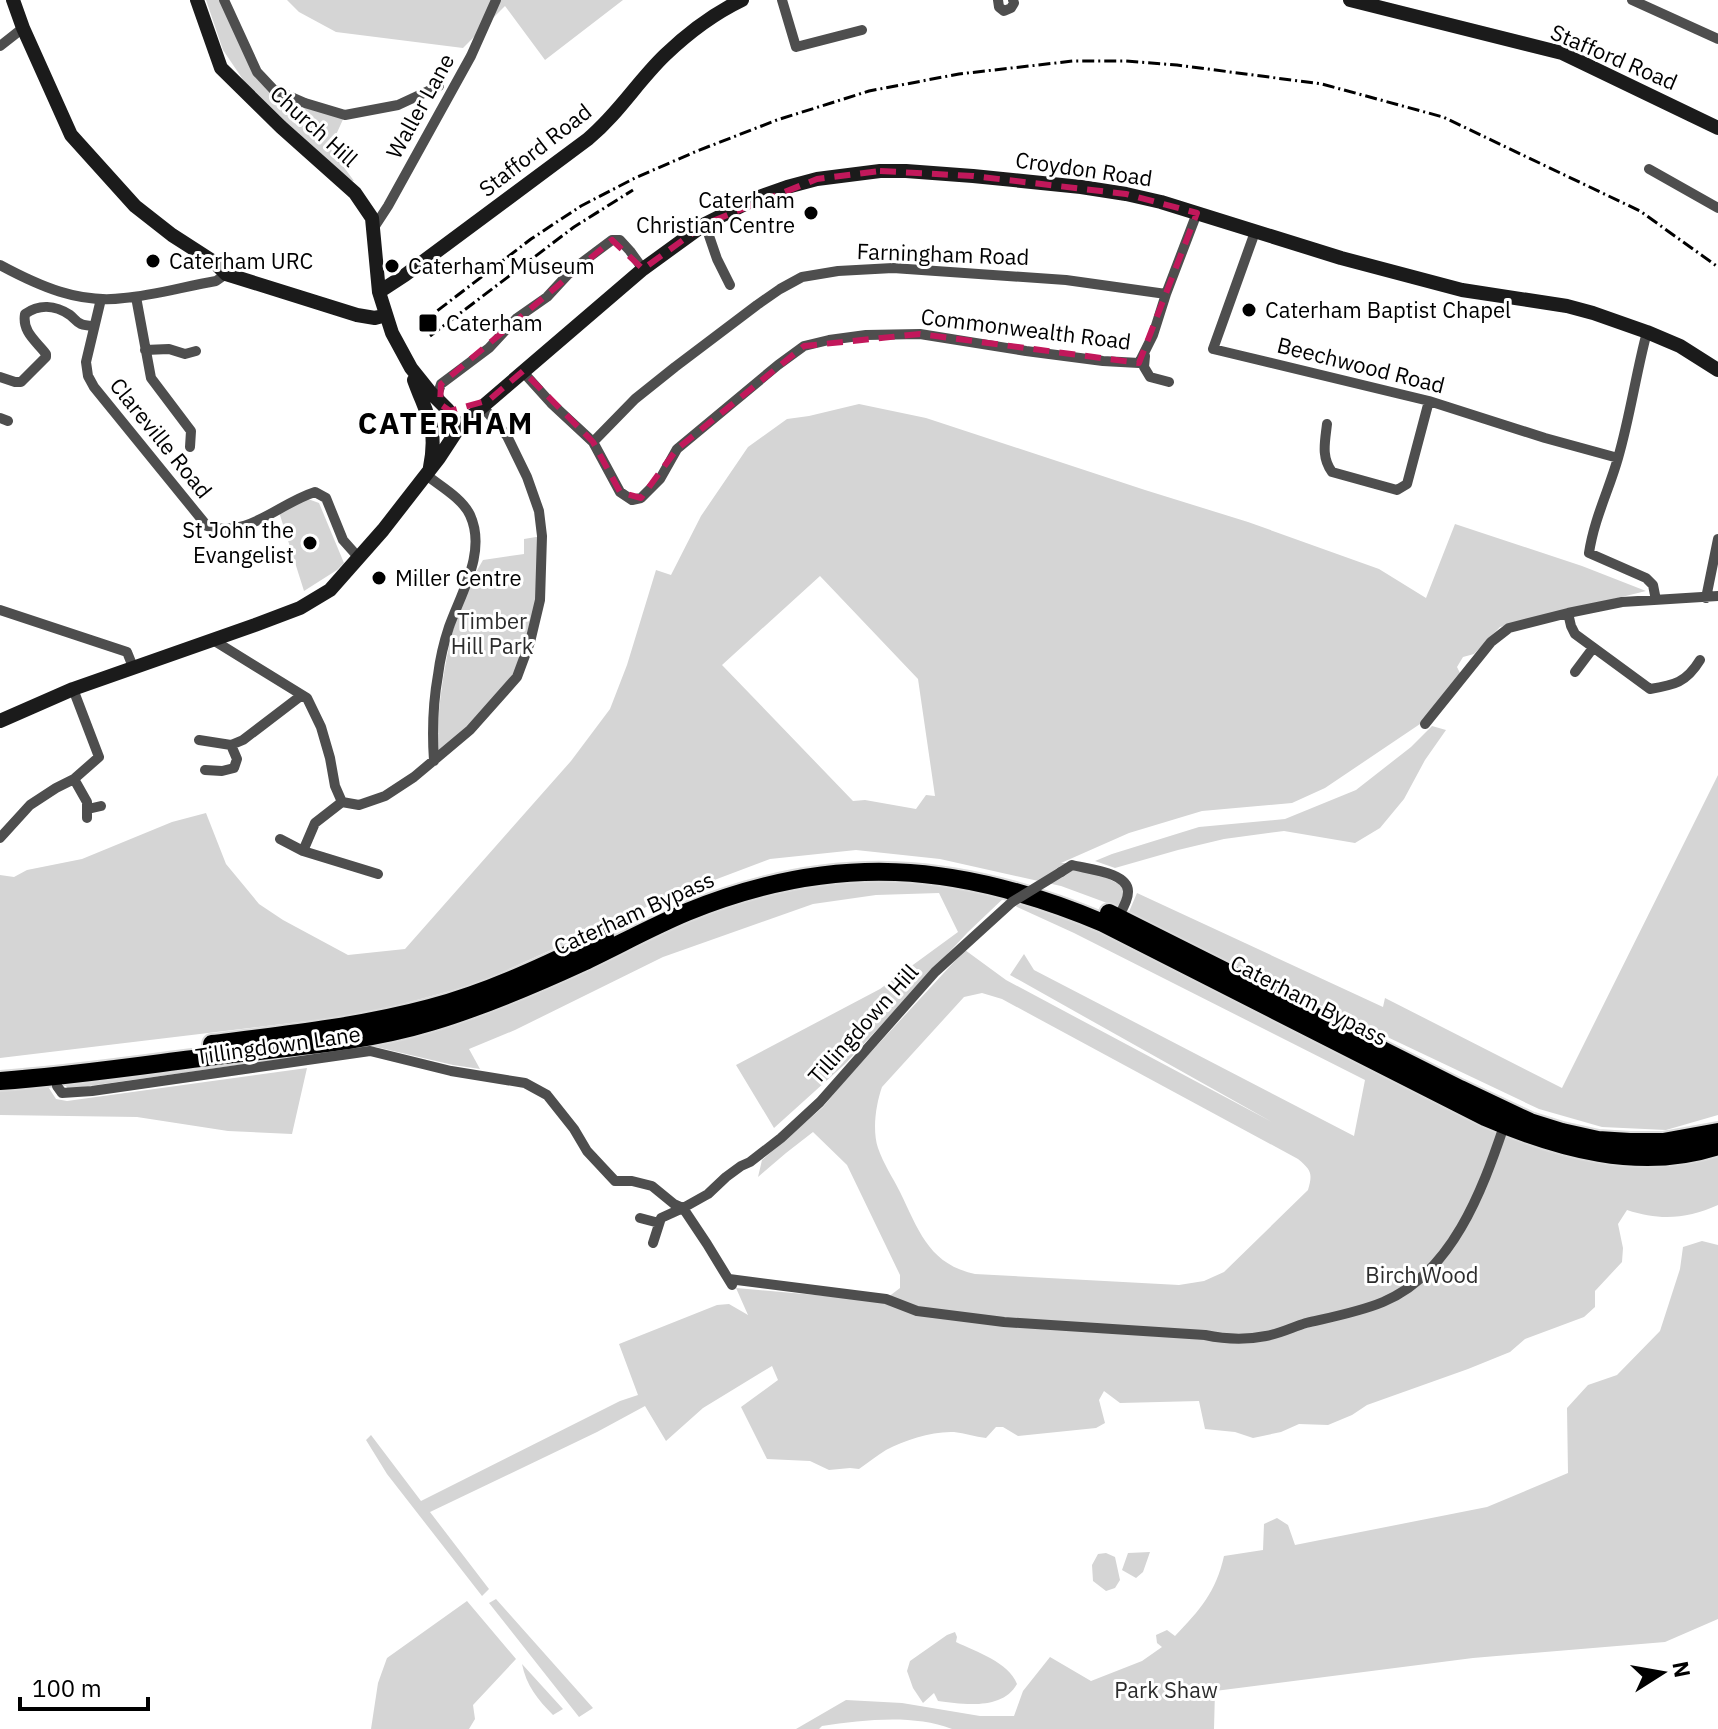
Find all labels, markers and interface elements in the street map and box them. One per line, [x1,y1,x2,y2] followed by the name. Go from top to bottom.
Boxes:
[1546,17,1682,96] street label: Stafford Road
[379,48,460,163] street label: Waller Lane
[264,79,364,173] street label: Church Hill
[472,97,597,203] street label: Stafford Road
[1014,145,1154,192] street label: Croydon Road
[636,185,795,239] place label: Caterham Christian Centre
[802,204,820,222] marker: Caterham Christian Centre
[856,236,1030,271] street label: Farningham Road
[169,246,313,275] place label: Caterham URC
[408,251,595,280] place label: Caterham Museum
[144,252,162,270] marker: Caterham URC
[383,257,401,275] marker: Caterham Museum
[1265,295,1511,324] place label: Caterham Baptist Chapel
[919,301,1133,356] street label: Commonwealth Road
[1240,301,1258,319] marker: Caterham Baptist Chapel
[446,308,543,337] place label: Caterham
[417,312,439,334] marker: Caterham
[1274,330,1448,399] street label: Beechwood Road
[104,371,219,504] street label: Clareville Road
[358,403,534,442] district label: CATERHAM
[182,515,294,569] place label: St John the Evangelist
[301,534,319,552] marker: St John the Evangelist
[395,563,522,592] place label: Miller Centre
[370,569,388,587] marker: Miller Centre
[451,606,534,660] park label: Timber Hill Park
[549,864,719,961] street label: Caterham Bypass
[1226,947,1393,1052] street label: Caterham Bypass
[801,958,924,1090] street label: Tillingdown Hill
[194,1019,362,1070] street label: Tillingdown Lane
[1365,1260,1479,1289] park label: Birch Wood
[1622,1633,1702,1713] north arrow
[1666,1658,1698,1680] text: N
[20,1661,148,1711] scale bar
[32,1672,102,1704] text: 100 m
[1114,1675,1218,1704] park label: Park Shaw

